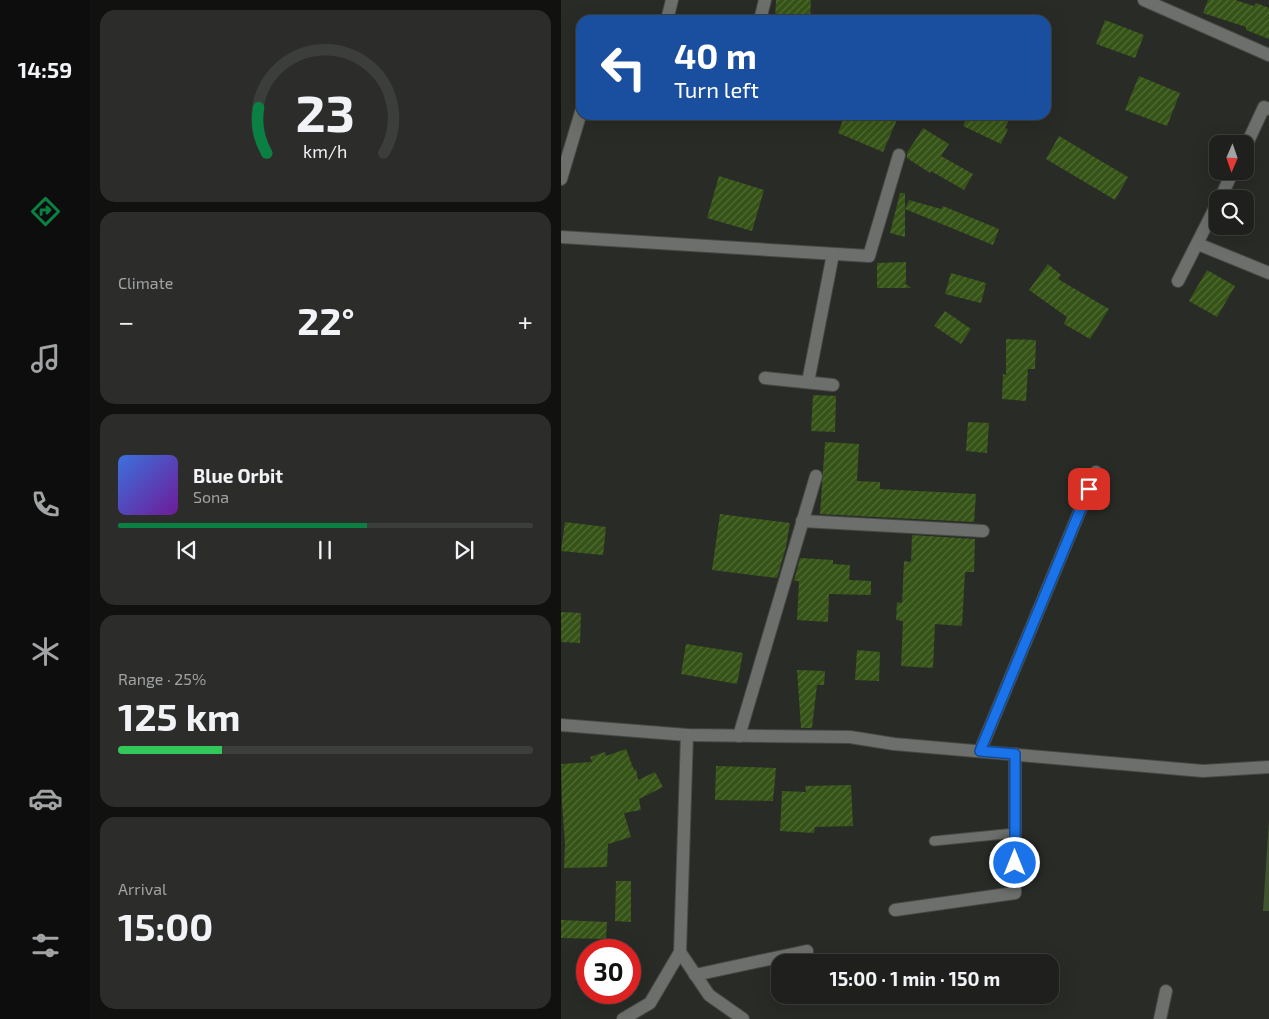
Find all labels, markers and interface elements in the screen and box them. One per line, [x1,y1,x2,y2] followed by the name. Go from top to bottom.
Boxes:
[674,34,757,76] text: 40 m
[591,35,656,100] icon: left
[18,56,72,82] text: 14:59
[674,76,759,102] text: Turn left
[296,80,355,142] text: 23
[1209,135,1253,180] north arrow
[1209,135,1254,235] map controls
[303,140,348,162] text: km/h
[1209,190,1254,235] button: search
[28,194,63,229] icon: directions
[118,273,173,292] text: Climate
[297,297,355,343] text: 22°
[118,304,134,338] text: −
[518,304,533,338] text: +
[28,341,63,376] icon: music
[193,464,283,487] text: Blue Orbit
[1068,468,1110,510] pin
[1075,475,1103,503] icon: arrive
[28,487,63,522] icon: phone
[193,487,229,506] text: Sona
[173,536,201,564] icon: previous
[311,536,339,564] icon: pause
[450,536,478,564] icon: next
[28,634,63,669] icon: climate
[118,669,206,688] text: Range · 25%
[118,693,240,739] text: 125 km
[28,781,63,816] icon: car
[988,836,1040,888] position arrow
[118,879,167,898] text: Arrival
[118,903,213,949] text: 15:00
[28,928,63,963] icon: filters
[576,939,641,1004] speed limit sign: 30
[830,967,1000,990] text: 15:00 · 1 min · 150 m

